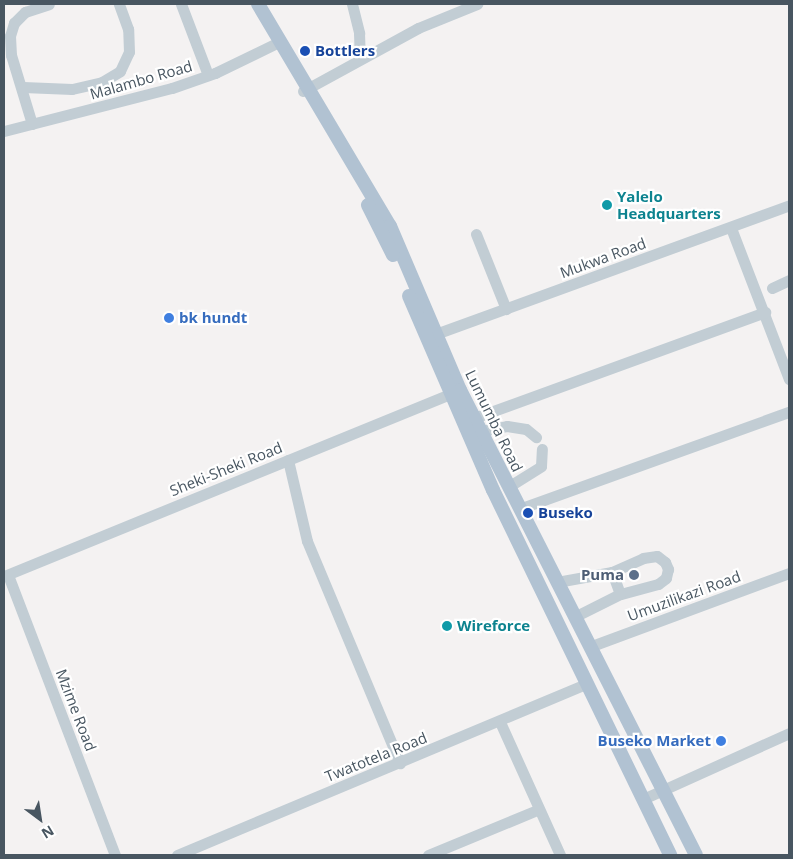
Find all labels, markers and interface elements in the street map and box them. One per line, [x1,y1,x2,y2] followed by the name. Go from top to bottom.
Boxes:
[315,42,375,60] place label: Bottlers
[299,45,311,57] marker: Bottlers
[88,57,194,103] street label: Malambo Road
[617,187,721,222] place label: Yalelo Headquarters
[601,199,613,211] marker: Yalelo Headquarters
[558,234,648,282] street label: Mukwa Road
[179,309,247,327] place label: bk hundt
[163,312,175,324] marker: bk hundt
[462,367,526,475] street label: Lumumba Road
[167,438,285,500] street label: Sheki-Sheki Road
[538,504,593,522] place label: Buseko
[522,507,534,519] marker: Buseko
[581,566,624,584] place label: Puma
[625,567,743,625] street label: Umuzilikazi Road
[628,569,640,581] marker: Puma
[457,617,530,635] place label: Wireforce
[441,620,453,632] marker: Wireforce
[52,666,100,754] street label: Mzime Road
[322,728,430,786] street label: Twatotela Road
[598,732,711,750] place label: Buseko Market
[715,735,727,747] marker: Buseko Market
[15,794,65,844] north arrow
[38,821,58,843] text: N

